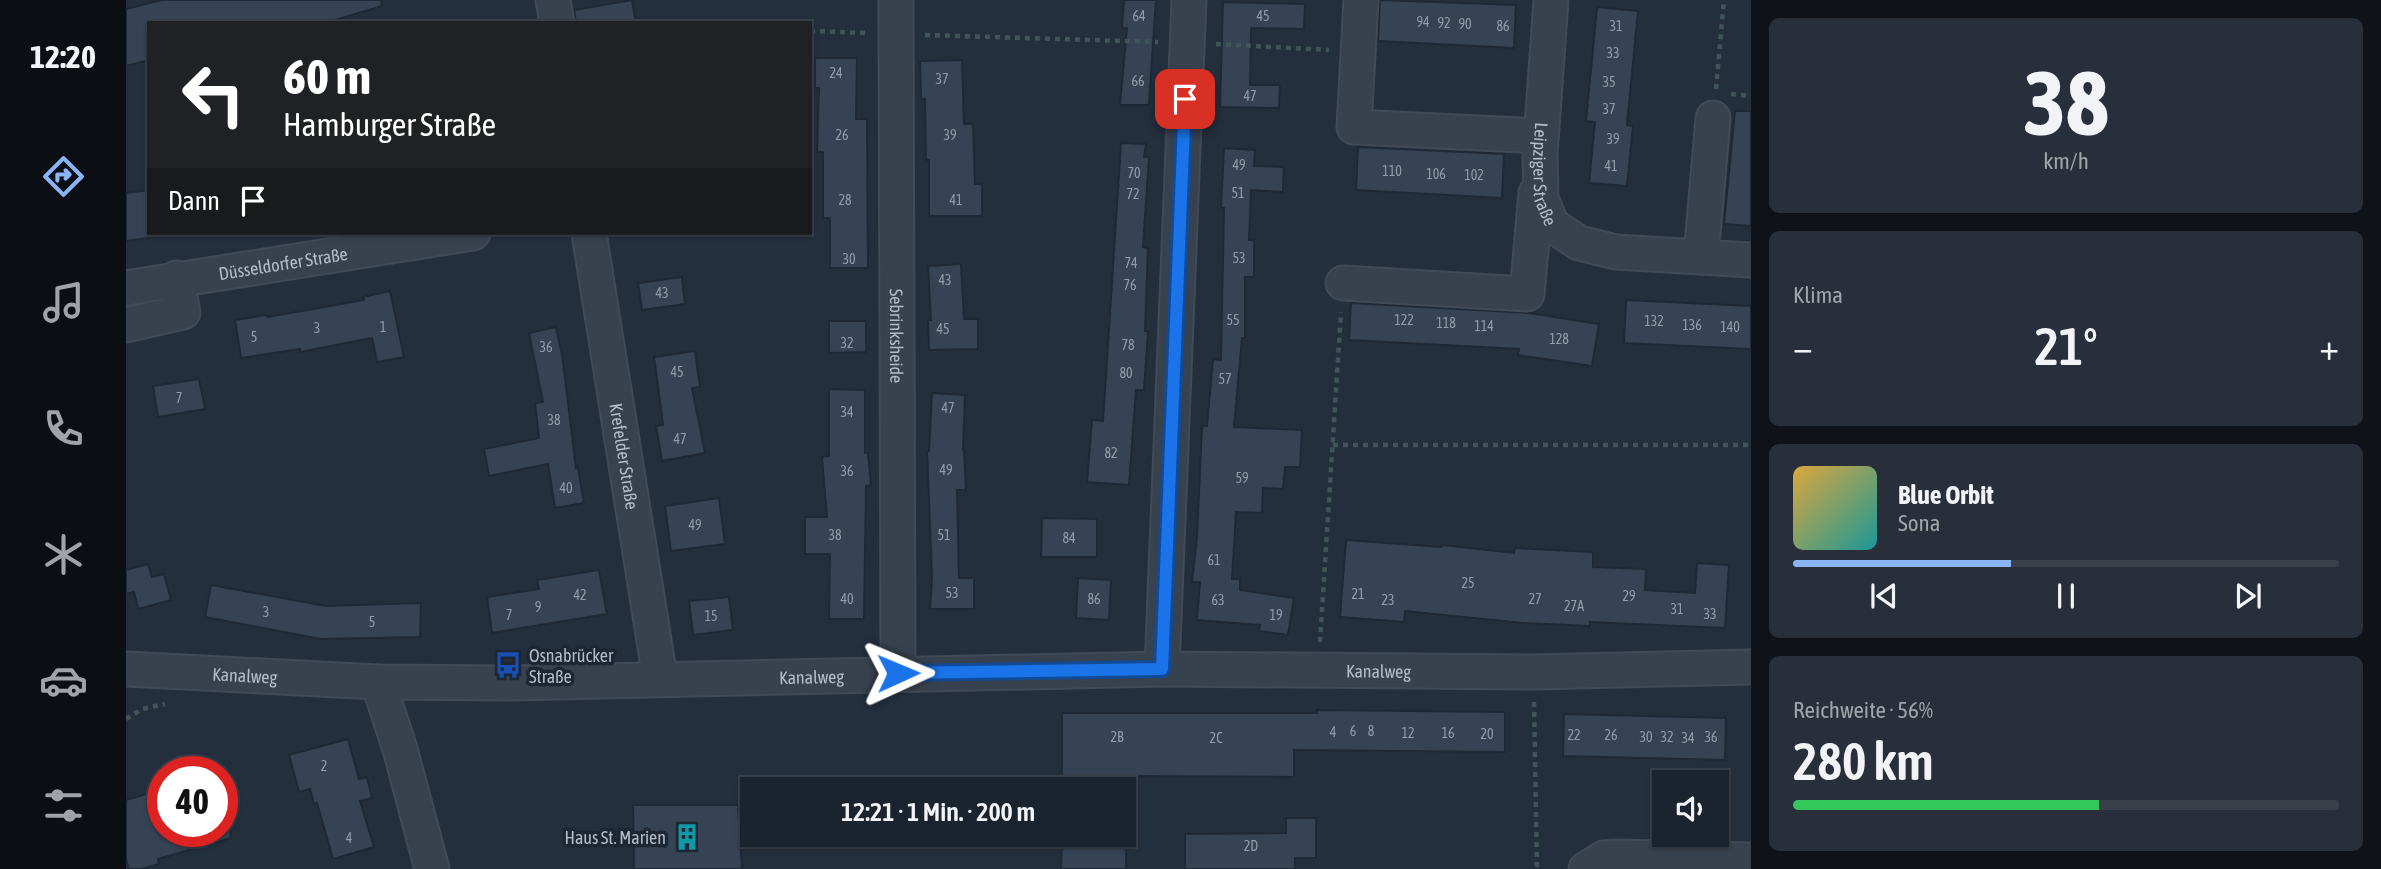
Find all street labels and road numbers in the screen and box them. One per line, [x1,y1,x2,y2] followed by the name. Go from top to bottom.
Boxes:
[1529,122,1561,229] street label: Leipziger Straße
[217,243,349,284] street label: Düsseldorfer Straße
[886,289,908,383] street label: Sebrinksheide
[606,402,643,511] street label: Krefelder Straße
[1346,660,1411,682] street label: Kanalweg
[212,663,278,687] street label: Kanalweg
[779,665,845,688] street label: Kanalweg

